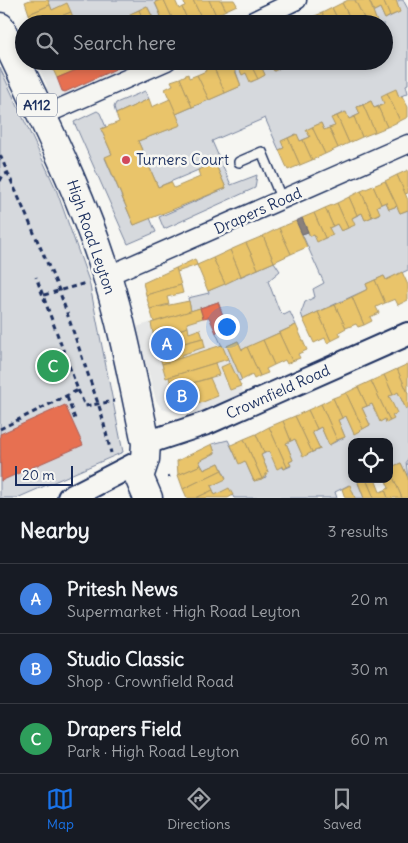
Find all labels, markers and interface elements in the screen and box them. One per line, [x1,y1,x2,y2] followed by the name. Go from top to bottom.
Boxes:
[15,15,393,70] search box
[33,29,61,57] icon: search
[73,31,176,55] text: Search here
[17,94,57,116] road number: A112
[136,150,229,169] place label: Turners Court
[120,154,132,166] marker: Turners Court
[63,177,120,297] street label: High Road Leyton
[211,183,305,238] street label: Drapers Road
[214,314,240,340] your location
[151,325,183,363] pin: A
[37,347,69,385] pin: C
[223,360,333,423] street label: Crownfield Road
[166,377,198,415] pin: B
[348,438,393,483] map controls
[348,438,393,483] button: locate
[15,463,72,486] scale bar
[22,466,55,484] text: 20 m
[20,517,90,544] text: Nearby
[328,521,388,541] text: 3 results
[67,577,178,601] text: Pritesh News
[31,589,41,609] text: A
[351,589,388,609] text: 20 m
[67,601,300,621] text: Supermarket · High Road Leyton
[67,647,184,671] text: Studio Classic
[31,659,41,679] text: B
[351,659,388,679] text: 30 m
[67,671,234,691] text: Shop · Crownfield Road
[67,717,182,741] text: Drapers Field
[31,729,41,749] text: C
[350,729,388,749] text: 60 m
[67,741,239,761] text: Park · High Road Leyton
[46,785,74,833] tab: Map
[167,785,230,833] tab: Directions
[323,785,362,833] tab: Saved

